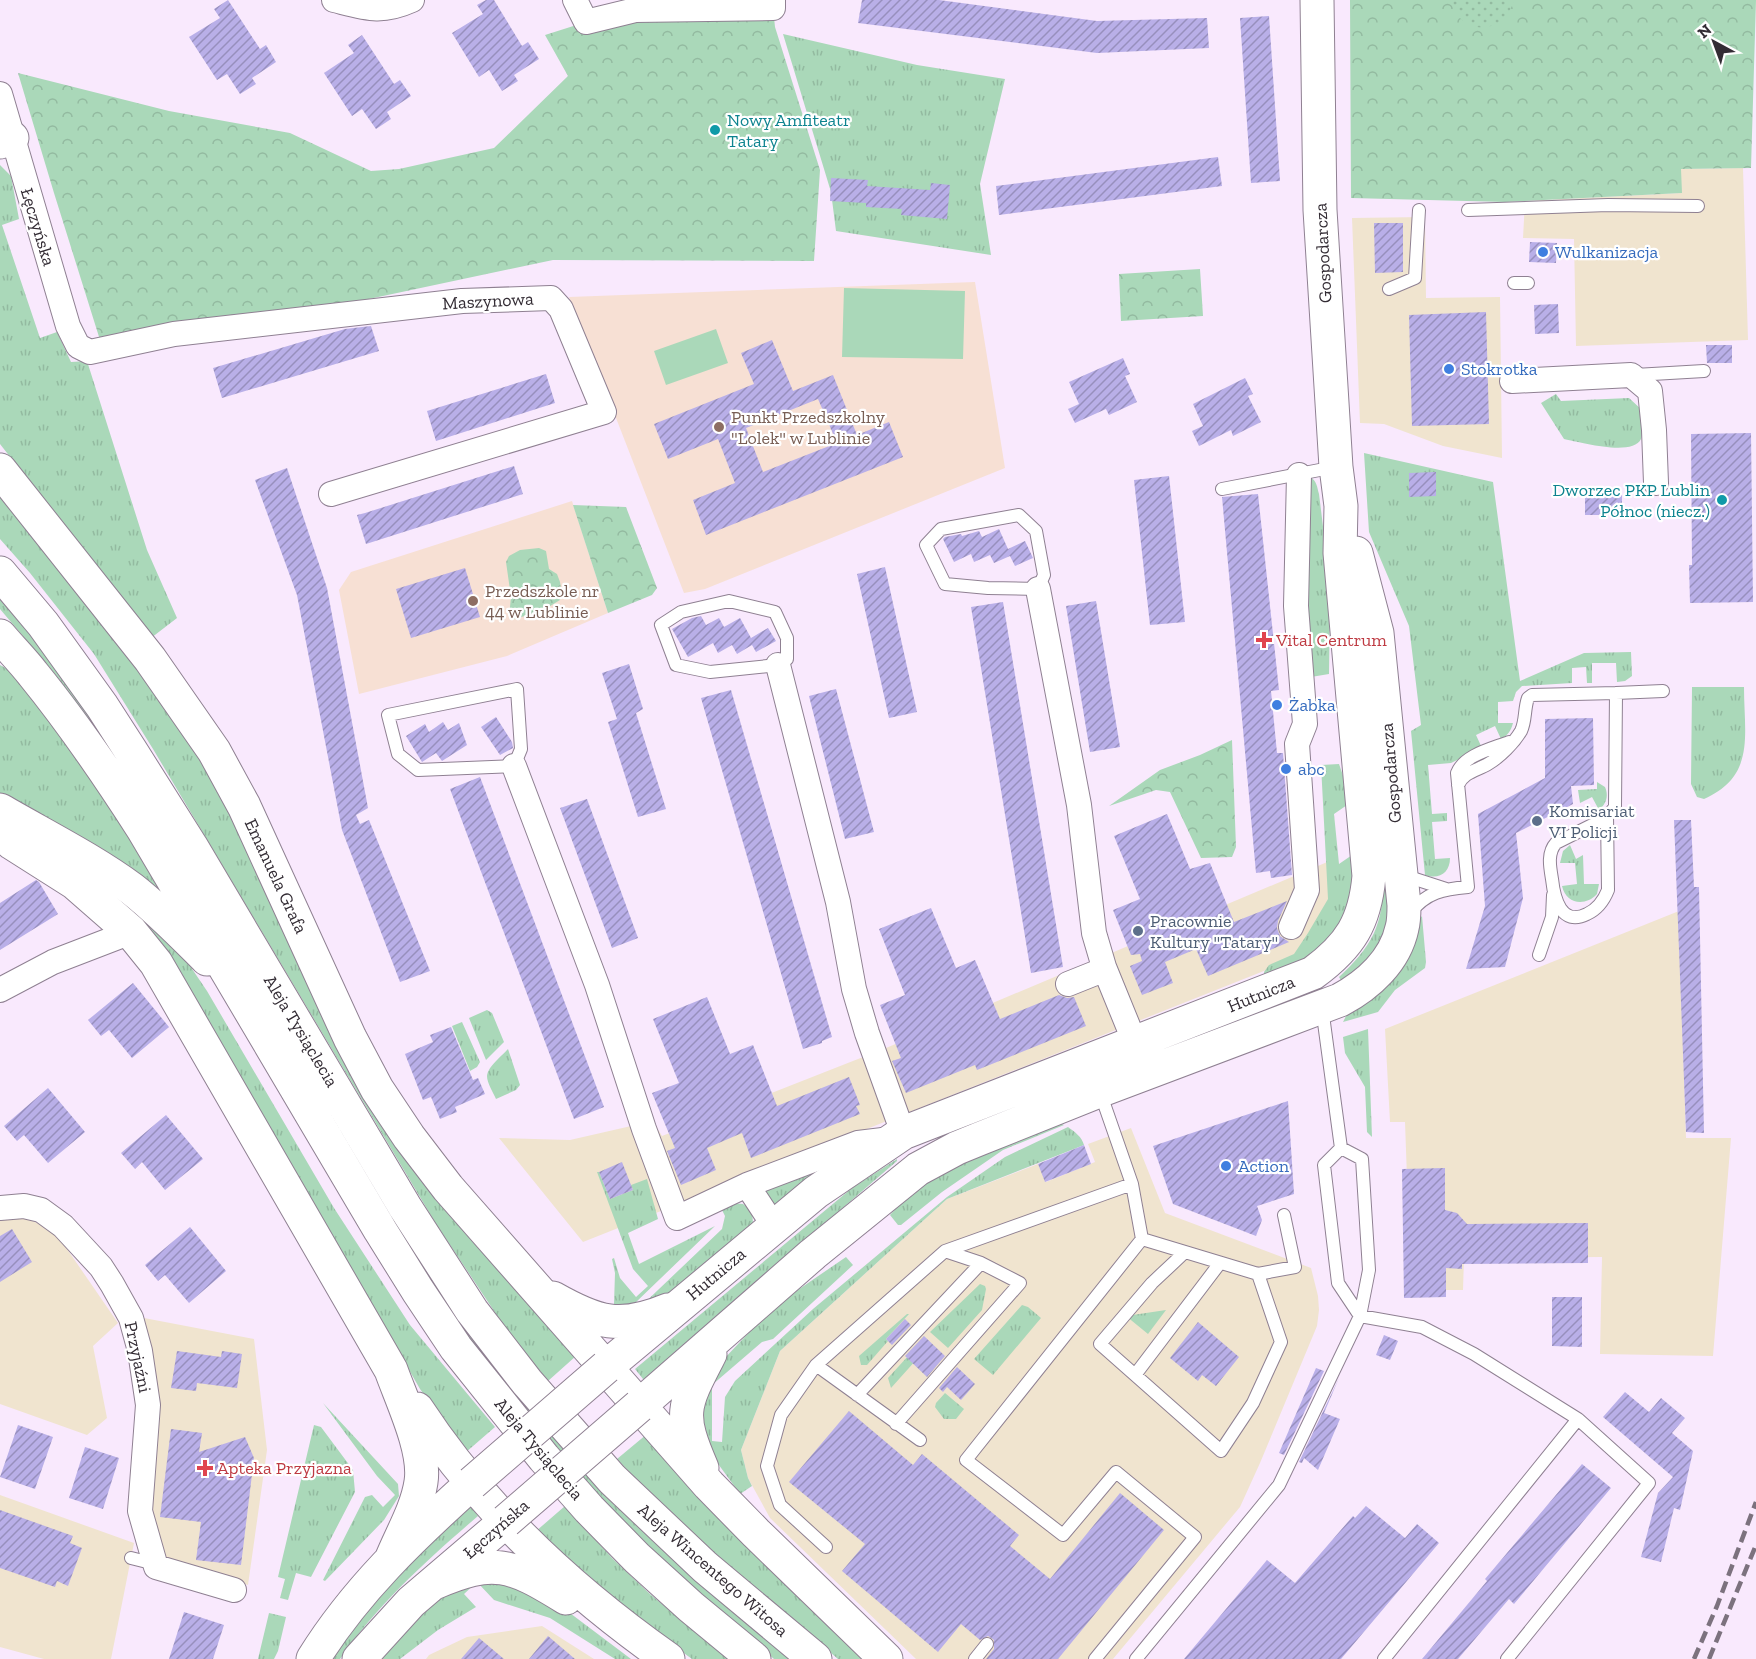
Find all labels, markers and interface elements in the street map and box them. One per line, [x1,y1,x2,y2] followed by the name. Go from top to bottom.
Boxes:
[1684,12,1744,72] north arrow
[1694,20,1715,42] text: N
[727,109,851,152] place label: Nowy Amfiteatr Tatary
[708,123,722,137] marker: Nowy Amfiteatr Tatary
[16,185,60,269] street label: Łęczyńska
[1309,202,1337,304] street label: Gospodarcza
[1555,241,1658,263] place label: Wulkanizacja
[1536,245,1550,259] marker: Wulkanizacja
[442,288,535,314] street label: Maszynowa
[1461,358,1538,380] place label: Stokrotka
[1442,362,1456,376] marker: Stokrotka
[731,406,886,449] place label: Punkt Przedszkolny "Lolek" w Lublinie
[712,420,726,434] marker: Punkt Przedszkolny "Lolek" w Lublinie
[1552,479,1711,522] place label: Dworzec PKP Lublin Północ (niecz.)
[1715,493,1729,507] marker: Dworzec PKP Lublin Północ (niecz.)
[485,580,599,623] place label: Przedszkole nr 44 w Lublinie
[466,594,480,608] marker: Przedszkole nr 44 w Lublinie
[1275,629,1387,651] place label: Vital Centrum
[1257,633,1271,647] marker: Vital Centrum
[1289,694,1336,716] place label: Żabka
[1270,698,1284,712] marker: Żabka
[1376,722,1406,824] street label: Gospodarcza
[1298,758,1325,780] place label: abc
[1279,762,1293,776] marker: abc
[1548,800,1635,843] place label: Komisariat VI Policji
[1530,814,1544,828] marker: Komisariat VI Policji
[240,815,312,937] street label: Emanuela Grafa
[1150,910,1278,953] place label: Pracownie Kultury "Tatary"
[1131,924,1145,938] marker: Pracownie Kultury "Tatary"
[1224,970,1298,1017] street label: Hutnicza
[259,971,343,1091] street label: Aleja Tysiąclecia
[1238,1155,1290,1177] place label: Action
[1219,1159,1233,1173] marker: Action
[682,1243,750,1305] street label: Hutnicza
[120,1319,156,1395] street label: Przyjaźni
[490,1393,588,1505] street label: Aleja Tysiąclecia
[217,1457,352,1479] place label: Apteka Przyjazna
[198,1461,212,1475] marker: Apteka Przyjazna
[458,1494,534,1564] street label: Łęczyńska
[633,1499,793,1642] street label: Aleja Wincentego Witosa

